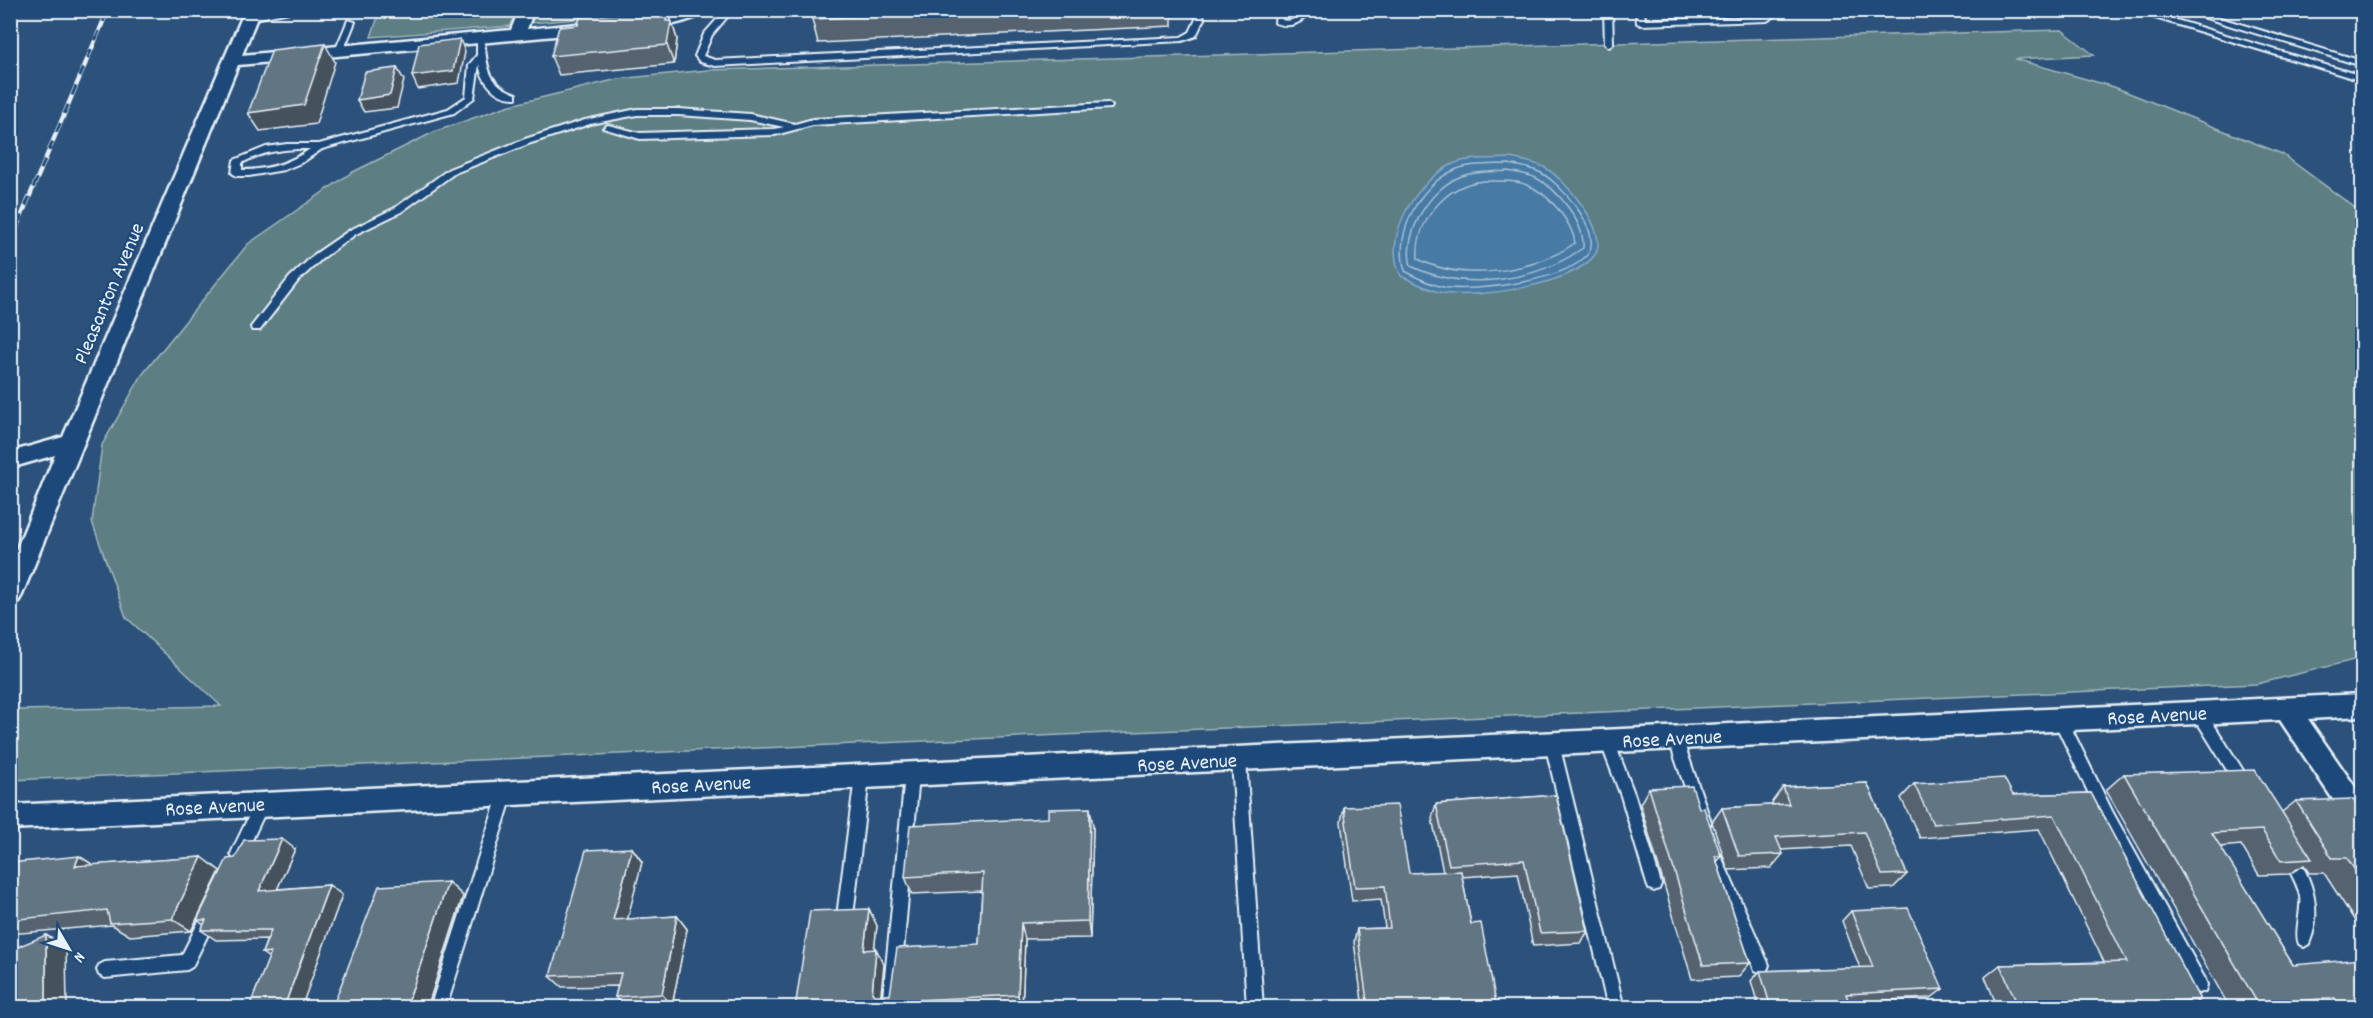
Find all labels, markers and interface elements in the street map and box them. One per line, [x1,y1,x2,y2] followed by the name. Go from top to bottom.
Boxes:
[67,219,154,370] street label: Pleasanton Avenue
[2106,700,2208,736] street label: Rose Avenue
[1621,723,1723,759] street label: Rose Avenue
[1136,747,1238,783] street label: Rose Avenue
[650,769,752,805] street label: Rose Avenue
[164,791,266,827] street label: Rose Avenue
[39,919,99,979] north arrow
[67,947,90,967] text: N

